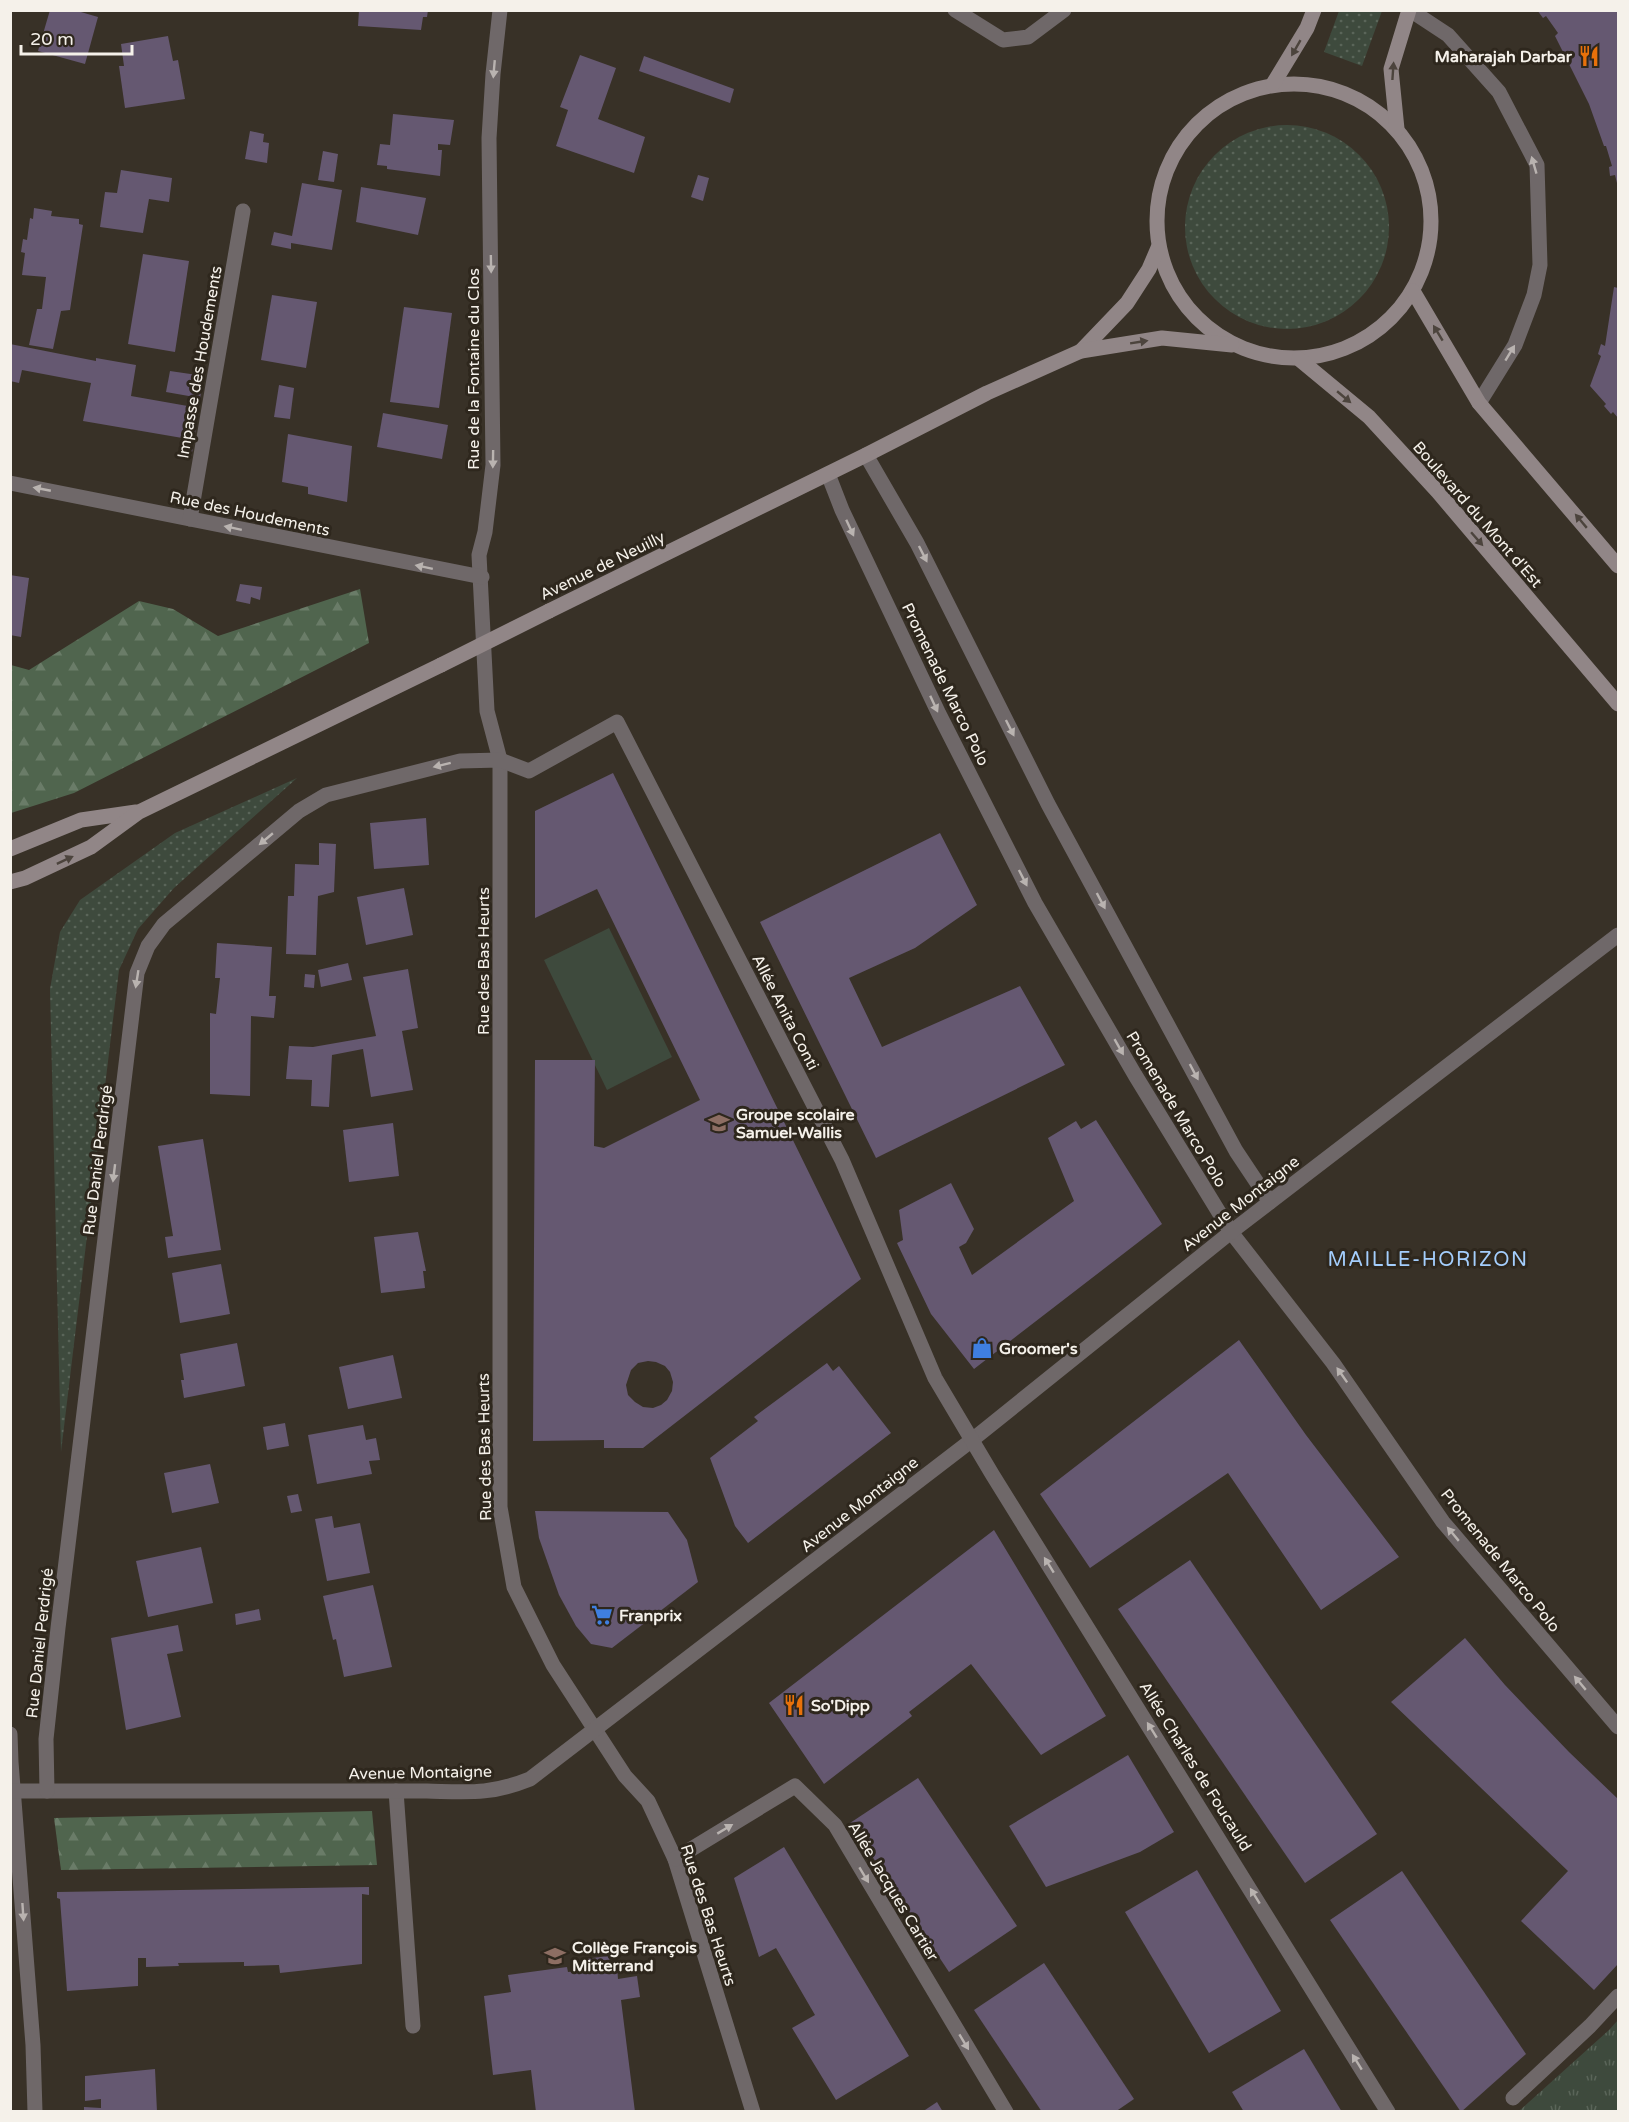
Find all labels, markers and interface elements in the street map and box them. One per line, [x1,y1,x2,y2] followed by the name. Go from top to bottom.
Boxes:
[21,18,132,56] scale bar
[30,28,74,50] text: 20 m
[1291,40,1301,57] one-way arrow
[1577,44,1601,68] restaurant icon: Maharajah Darbar
[1435,47,1573,67] place label: Maharajah Darbar
[489,59,499,78] one-way arrow
[1388,61,1398,80] one-way arrow
[1529,156,1538,174] one-way arrow
[486,254,496,273] one-way arrow
[173,264,227,460] street label: Impasse des Houdements
[464,268,484,470] street label: Rue de la Fontaine du Clos
[1432,325,1443,341] one-way arrow
[1130,337,1149,346] one-way arrow
[1504,345,1515,361] one-way arrow
[1336,390,1352,403] one-way arrow
[1408,437,1546,592] street label: Boulevard du Mont d'Est
[488,449,498,468] one-way arrow
[32,484,51,493] one-way arrow
[168,487,332,541] street label: Rue des Houdements
[1574,513,1587,529] one-way arrow
[846,520,855,537] one-way arrow
[223,523,242,532] one-way arrow
[537,527,669,605] street label: Avenue de Neuilly
[1471,531,1484,547] one-way arrow
[918,546,927,563] one-way arrow
[414,562,433,571] one-way arrow
[897,600,993,769] street label: Promenade Marco Polo
[930,696,939,713] one-way arrow
[1005,720,1015,737] one-way arrow
[433,761,452,771] one-way arrow
[259,832,274,845] one-way arrow
[56,855,73,864] one-way arrow
[1017,869,1027,887] one-way arrow
[474,887,494,1035] street label: Rue des Bas Heurts
[1096,893,1106,910] one-way arrow
[747,951,823,1074] street label: Allée Anita Conti
[132,970,141,989] one-way arrow
[1122,1028,1231,1191] street label: Promenade Marco Polo
[1114,1039,1124,1056] one-way arrow
[1189,1064,1199,1081] one-way arrow
[79,1084,117,1236] street label: Rue Daniel Perdrigé
[736,1105,855,1143] place label: Groupe scolaire Samuel-Wallis
[707,1111,731,1135] school or university icon: Groupe scolaire Samuel-Wallis
[1178,1152,1303,1256] street label: Avenue Montaigne
[109,1164,119,1183] one-way arrow
[1327,1248,1529,1272] district label: MAILLE-HORIZON
[970,1336,994,1360] shop icon: Groomer's
[999,1339,1078,1359] place label: Groomer's
[1336,1367,1348,1383] one-way arrow
[474,1373,496,1521] street label: Rue des Bas Heurts
[797,1453,922,1557] street label: Avenue Montaigne
[1436,1485,1564,1636] street label: Promenade Marco Polo
[1447,1526,1460,1542] one-way arrow
[1043,1557,1054,1573] one-way arrow
[22,1567,58,1719] street label: Rue Daniel Perdrigé
[590,1603,614,1627] supermarket icon: Franprix
[619,1606,682,1626] place label: Franprix
[1573,1675,1586,1691] one-way arrow
[1135,1678,1256,1855] street label: Allée Charles de Foucauld
[782,1693,806,1717] restaurant icon: So'Dipp
[811,1696,870,1716] place label: So'Dipp
[1147,1722,1158,1738] one-way arrow
[348,1762,492,1784] street label: Avenue Montaigne
[844,1818,943,1966] street label: Allée Jacques Cartier
[717,1823,733,1834] one-way arrow
[676,1842,740,1989] street label: Rue des Bas Heurts
[859,1867,870,1883] one-way arrow
[1250,1888,1261,1904] one-way arrow
[18,1902,28,1921] one-way arrow
[572,1938,697,1976] place label: Collège François Mitterrand
[543,1944,567,1968] school or university icon: Collège François Mitterrand
[959,2034,970,2050] one-way arrow
[1352,2054,1363,2070] one-way arrow

